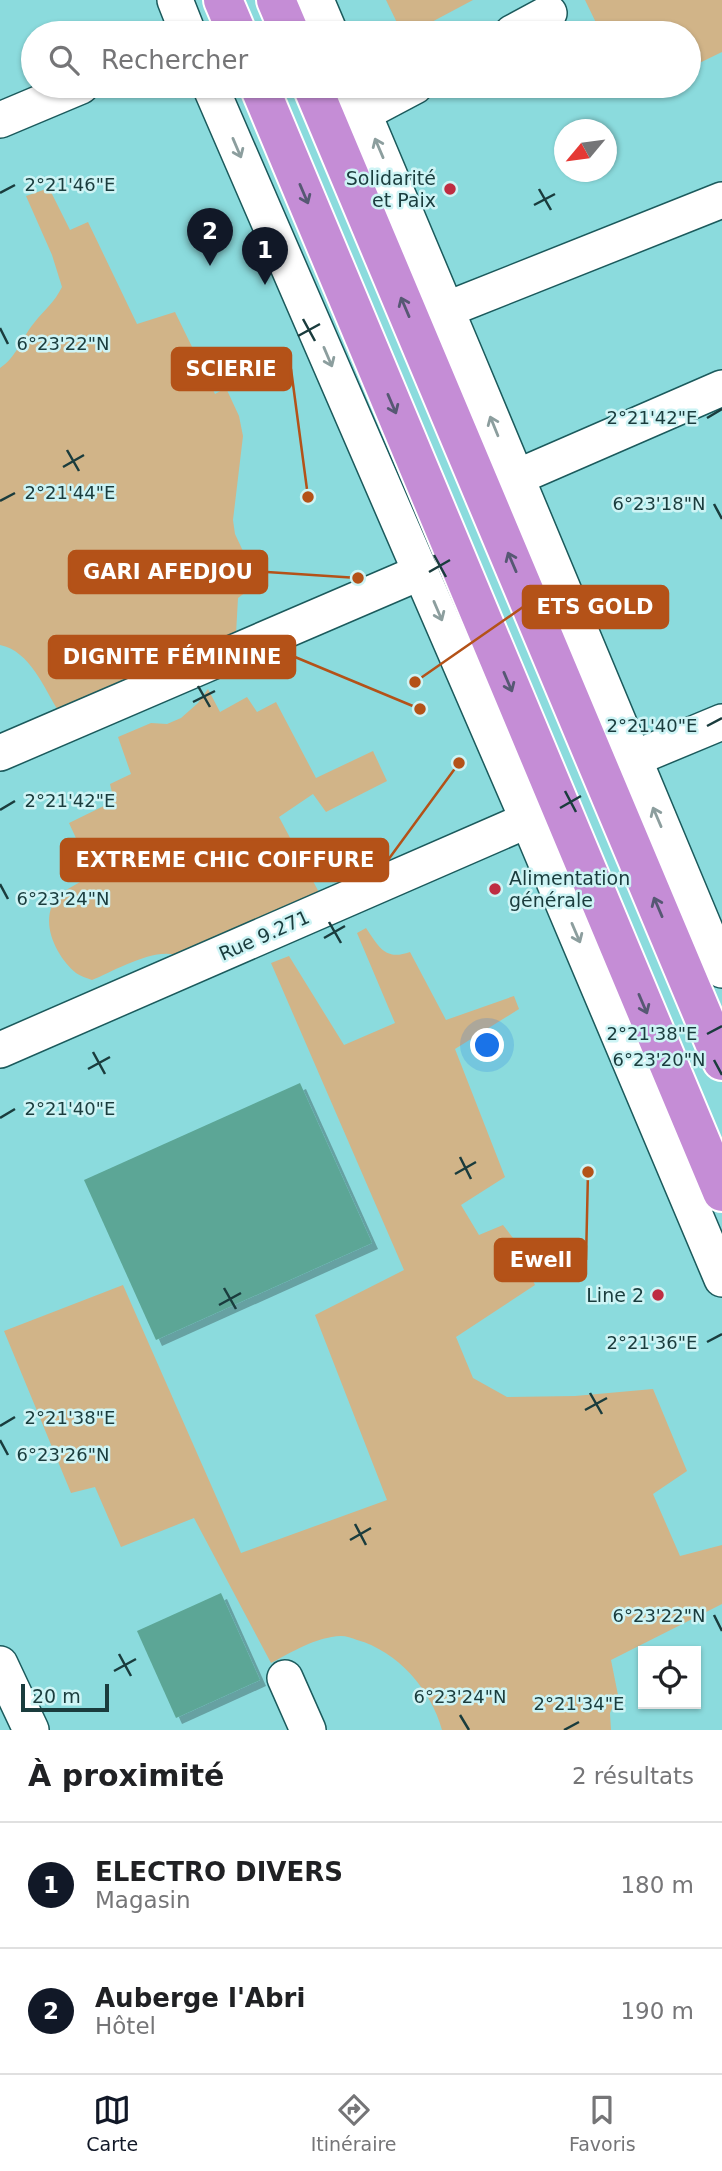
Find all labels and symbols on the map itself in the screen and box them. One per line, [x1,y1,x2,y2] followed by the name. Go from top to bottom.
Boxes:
[554,119,617,182] north arrow
[231,137,244,159] one-way arrow
[372,138,385,159] one-way arrow
[346,167,436,211] place label: Solidarité et Paix
[25,174,115,195] text: 2°21'46"E
[442,181,458,197] marker: Solidarité et Paix
[299,183,312,204] one-way arrow
[187,208,233,266] pin: 2
[242,227,288,285] pin: 1
[398,297,411,319] one-way arrow
[17,333,109,354] text: 6°23'22"N
[322,346,335,367] one-way arrow
[172,348,291,390] callout: SCIERIE
[185,357,277,381] text: SCIERIE
[386,393,399,414] one-way arrow
[607,407,697,428] text: 2°21'42"E
[487,416,500,437] one-way arrow
[25,482,115,503] text: 2°21'44"E
[613,493,705,514] text: 6°23'18"N
[69,551,267,593] callout: GARI AFEDJOU
[505,552,518,573] one-way arrow
[83,560,253,584] text: GARI AFEDJOU
[523,586,668,628] callout: ETS GOLD
[536,595,654,619] text: ETS GOLD
[432,600,445,621] one-way arrow
[49,636,295,678] callout: DIGNITE FÉMININE
[63,644,281,669] text: DIGNITE FÉMININE
[503,670,516,692] one-way arrow
[607,715,697,736] text: 2°21'40"E
[25,790,115,811] text: 2°21'42"E
[650,807,663,828] one-way arrow
[61,839,388,881] callout: EXTREME CHIC COIFFURE
[76,848,374,872] text: EXTREME CHIC COIFFURE
[509,867,630,911] place label: Alimentation générale
[487,881,503,897] marker: Alimentation générale
[17,888,109,909] text: 6°23'24"N
[650,897,663,919] one-way arrow
[215,905,313,965] street label: Rue 9.271
[570,921,583,943] one-way arrow
[638,993,651,1015] one-way arrow
[607,1023,697,1044] text: 2°21'38"E
[470,1028,504,1062] your location
[613,1049,705,1070] text: 6°23'20"N
[25,1098,115,1119] text: 2°21'40"E
[495,1239,586,1281] callout: Ewell
[510,1248,572,1272] text: Ewell
[586,1284,644,1306] place label: Line 2
[650,1287,666,1303] marker: Line 2
[607,1332,697,1353] text: 2°21'36"E
[25,1407,115,1428] text: 2°21'38"E
[17,1444,109,1465] text: 6°23'26"N
[613,1605,705,1626] text: 6°23'22"N
[21,1681,108,1713] scale bar
[414,1686,506,1707] text: 6°23'24"N
[534,1693,624,1714] text: 2°21'34"E

